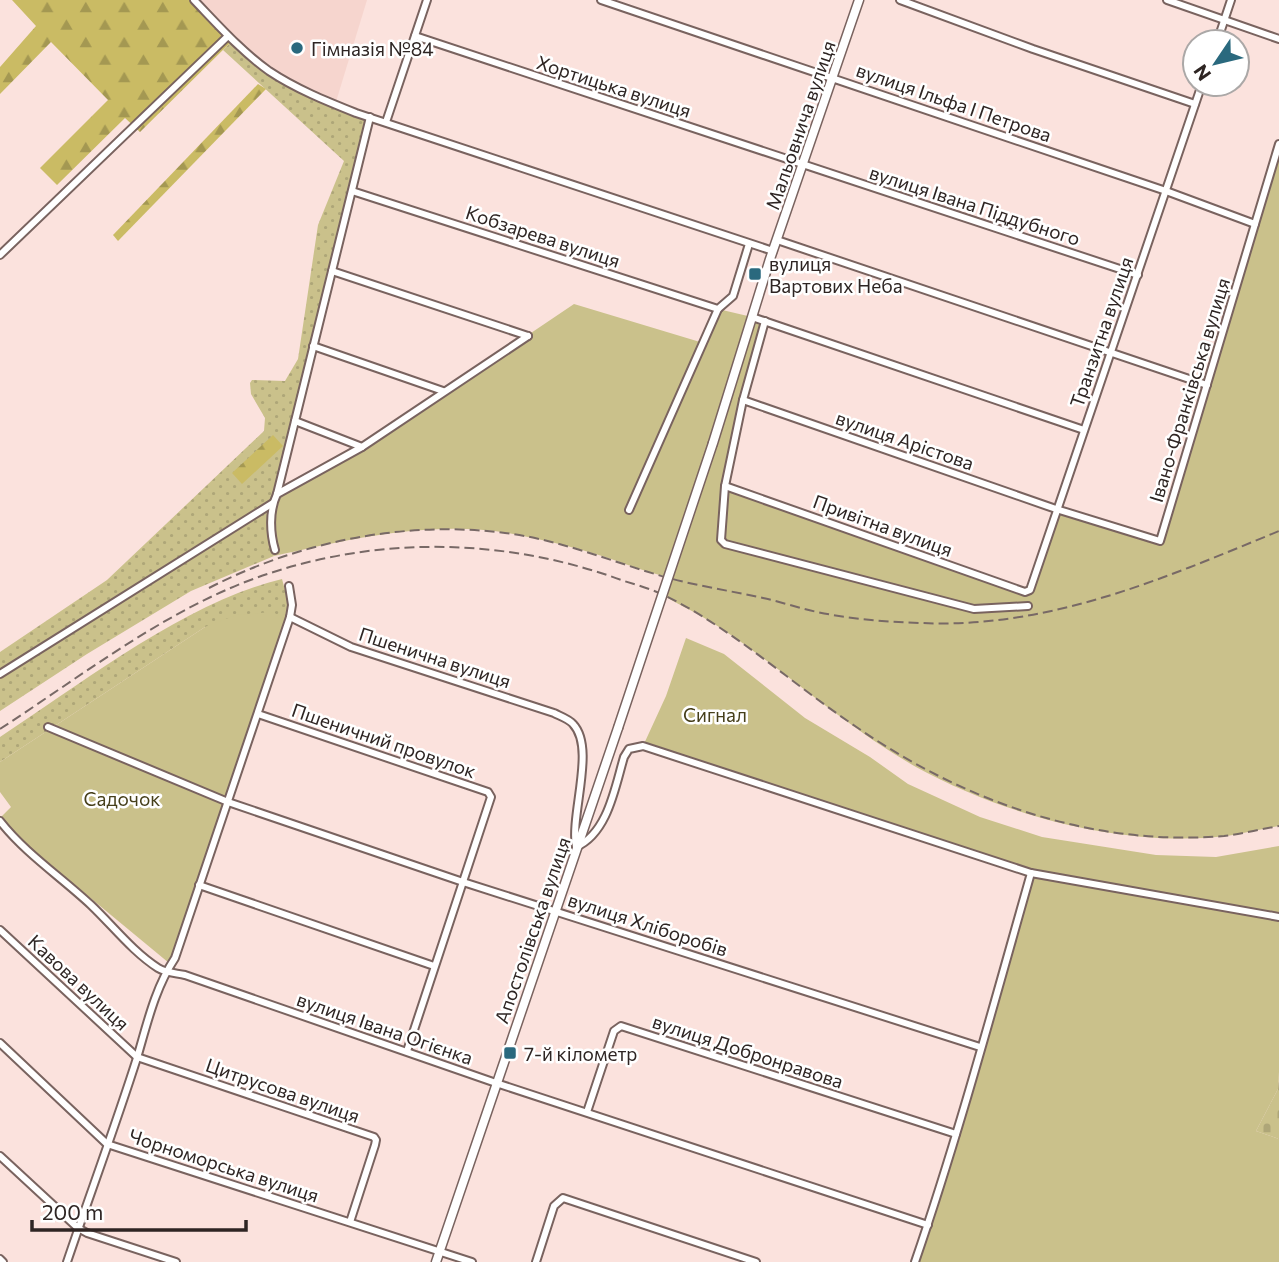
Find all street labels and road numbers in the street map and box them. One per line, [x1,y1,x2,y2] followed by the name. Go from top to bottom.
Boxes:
[760,37,840,213] street label: Мальовнича вулиця
[534,50,694,122] street label: Хортицька вулиця
[853,58,1055,146] street label: вулиця Ільфа І Петрова
[867,160,1083,250] street label: вулиця Івана Піддубного
[463,200,623,272] street label: Кобзарева вулиця
[1064,254,1138,410] street label: Транзитна вулиця
[1144,275,1234,505] street label: Івано-Франківська вулиця
[833,406,977,474] street label: вулиця Арістова
[810,489,956,561] street label: Привітна вулиця
[356,622,514,692] street label: Пшенична вулиця
[289,698,479,782] street label: Пшеничний провулок
[489,834,575,1026] street label: Апостолівська вулиця
[565,887,731,961] street label: вулиця Хліборобів
[24,929,134,1035] street label: Кавова вулиця
[294,987,476,1069] street label: вулиця Івана Огієнка
[650,1009,846,1093] street label: вулиця Добронравова
[203,1053,363,1127] street label: Цитрусова вулиця
[126,1123,322,1207] street label: Чорноморська вулиця

